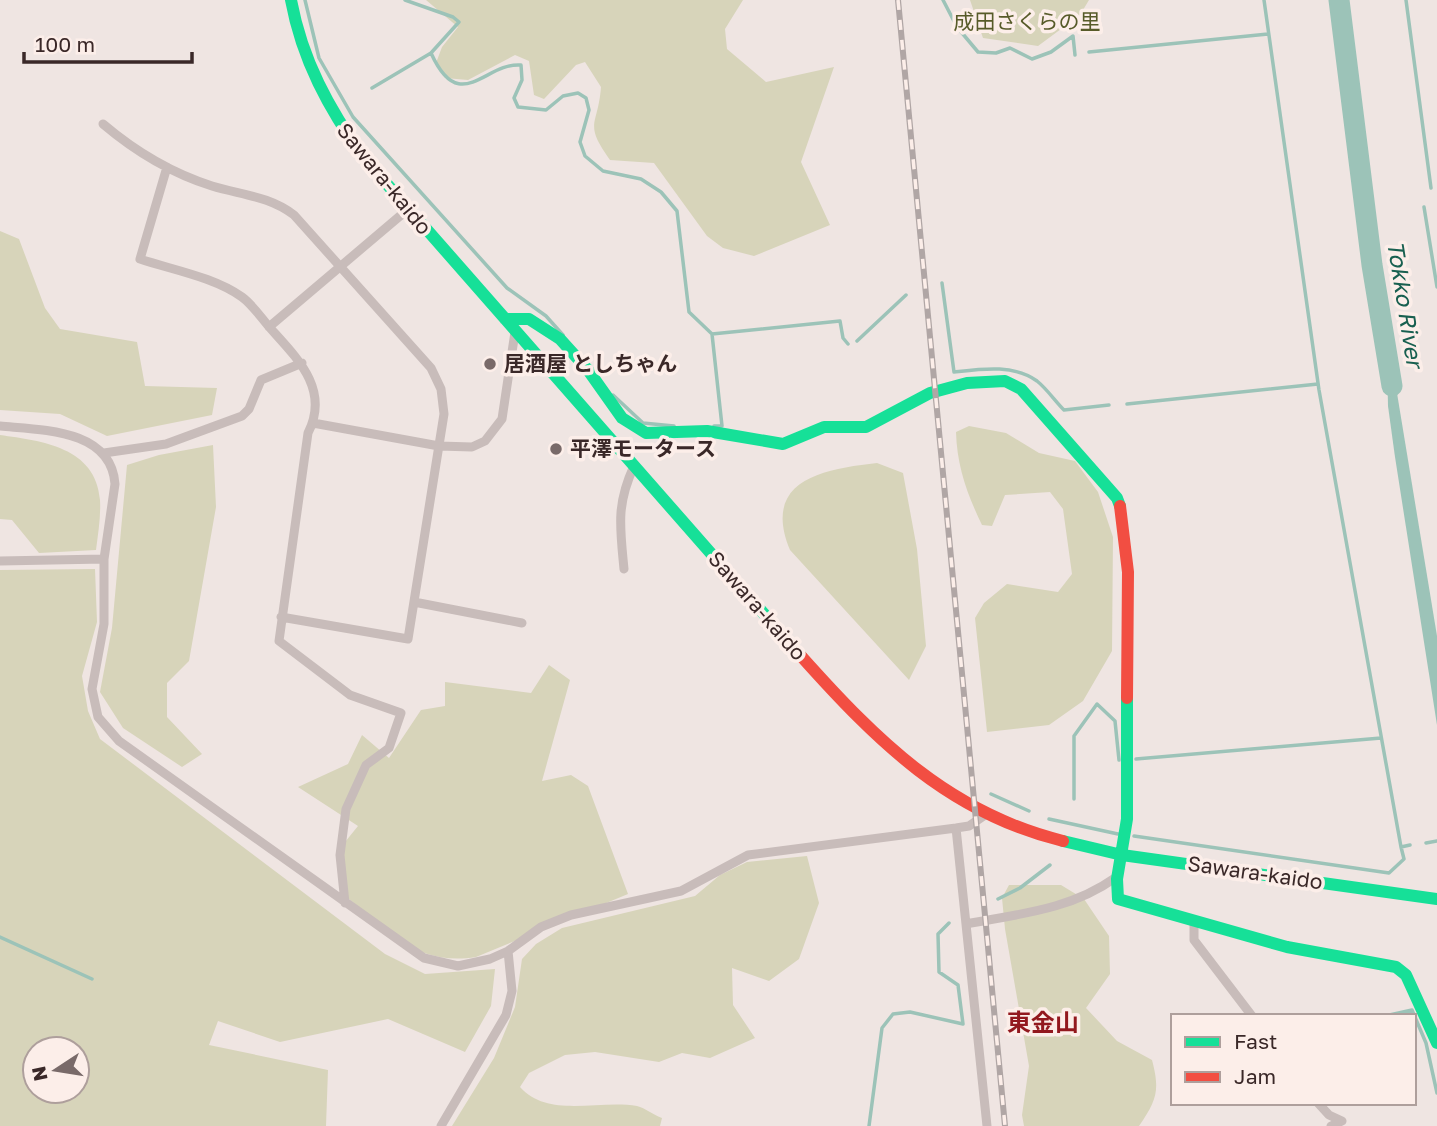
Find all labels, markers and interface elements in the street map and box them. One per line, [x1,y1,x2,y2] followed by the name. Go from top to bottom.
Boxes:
[954,8,1101,34] park label: 成田さくらの里
[24,21,192,65] scale bar
[35,31,95,57] text: 100 m
[332,117,438,239] street label: Sawara-kaido
[1382,239,1430,372] water label: Tokko River
[504,350,677,376] place label: 居酒屋 としちゃん
[482,356,498,372] marker: 居酒屋 としちゃん
[570,435,716,461] place label: 平澤モータース
[548,441,564,457] marker: 平澤モータース
[703,545,812,665] street label: Sawara-kaido
[1186,850,1324,894] street label: Sawara-kaido
[1007,1007,1079,1036] district label: 東金山
[1171,1014,1416,1105] legend
[1234,1028,1277,1054] text: Fast
[21,1035,91,1105] north arrow
[1234,1063,1276,1089] text: Jam
[26,1064,52,1083] text: N

